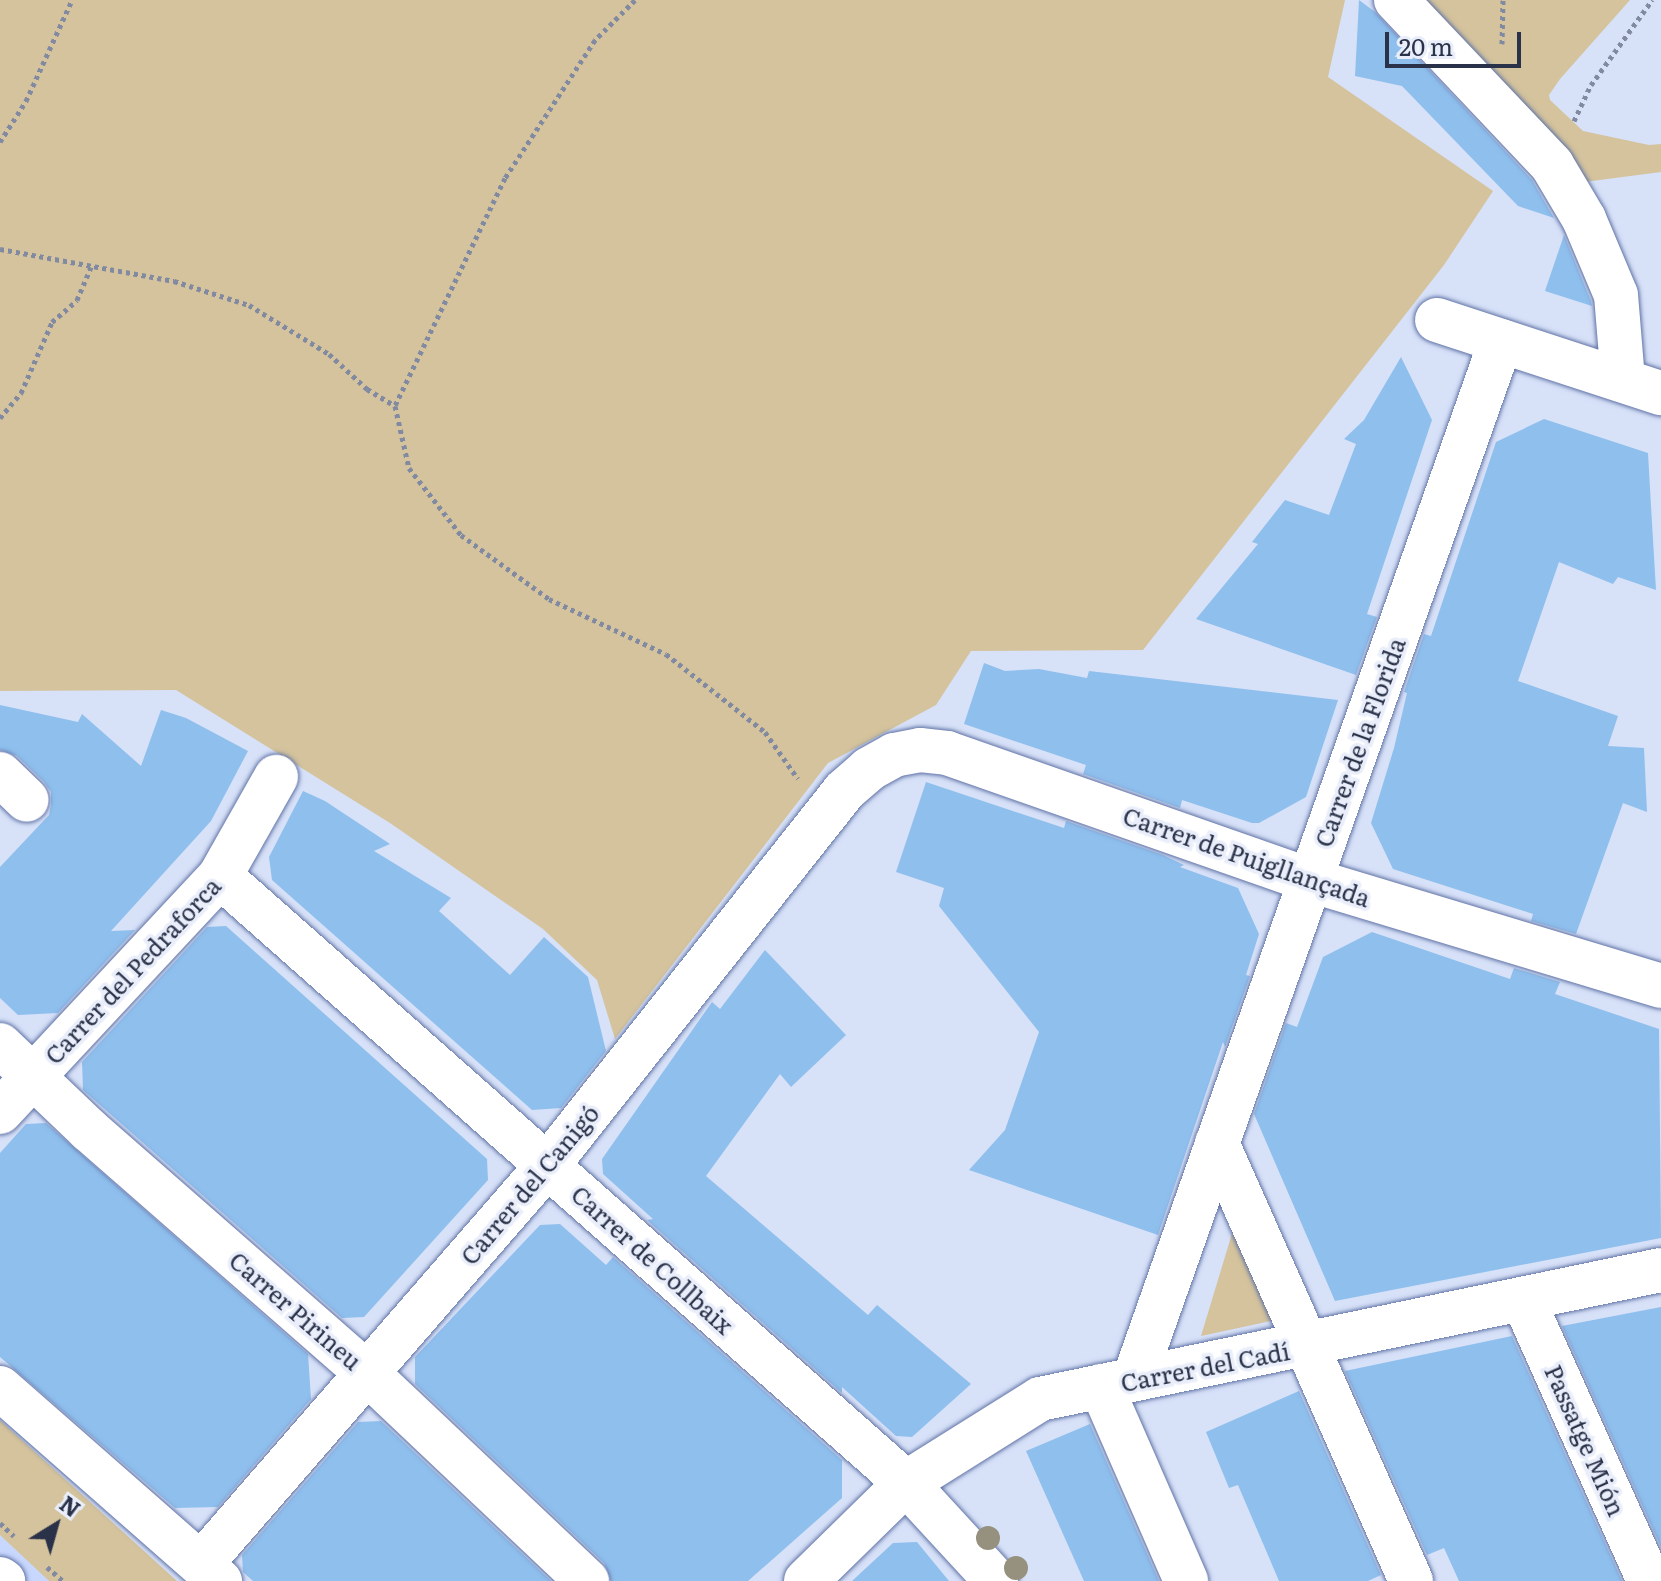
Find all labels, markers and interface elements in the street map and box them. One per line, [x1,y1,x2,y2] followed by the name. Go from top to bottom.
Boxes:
[1389,16,1525,66] scale bar
[1399,28,1453,63] text: 20 m
[1308,634,1410,850] street label: Carrer de la Florida
[1120,800,1374,912] street label: Carrer de Puigllançada
[38,871,226,1069] street label: Carrer del Pedraforca
[454,1098,604,1270] street label: Carrer del Canigó
[566,1179,740,1339] street label: Carrer de Collbaix
[224,1245,368,1375] street label: Carrer Pirineu
[1118,1336,1292,1396] street label: Carrer del Cadí
[1540,1360,1632,1520] street label: Passatge Mión
[16,1485,96,1565] north arrow
[53,1487,88,1524] text: N

